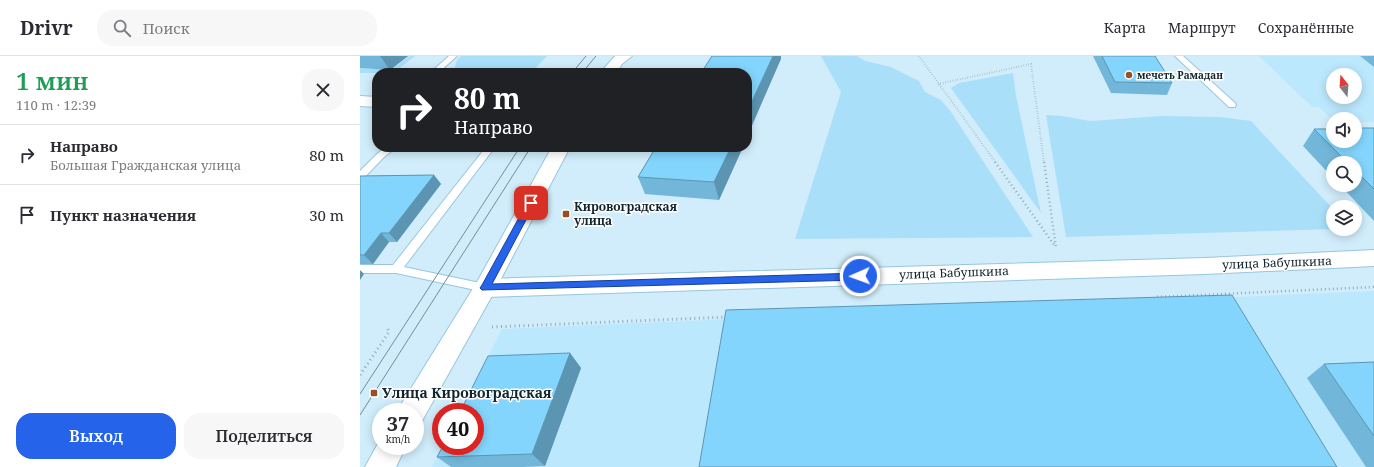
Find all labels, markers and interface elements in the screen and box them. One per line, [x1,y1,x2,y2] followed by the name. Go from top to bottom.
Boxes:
[97,10,377,46] search box
[20,15,73,41] text: Drivr
[111,17,133,39] icon: search
[143,18,190,38] text: Поиск
[1104,18,1146,37] text: Карта
[1168,18,1236,37] text: Маршрут
[1258,18,1354,37] text: Сохранённые
[16,64,88,97] text: 1 мин
[1137,68,1223,82] place label: мечеть Рамадан
[1326,68,1362,104] north arrow
[1326,68,1362,236] map controls
[302,69,344,111] button: close
[1124,70,1134,80] marker: мечеть Рамадан
[454,79,521,117] text: 80 m
[388,84,440,136] icon: right
[16,96,96,114] text: 110 m · 12:39
[1326,112,1362,148] button: sound
[454,115,533,139] text: Направо
[50,136,118,156] text: Направо
[16,144,38,166] icon: right
[309,145,344,165] text: 80 m
[50,156,241,174] text: Большая Гражданская улица
[1326,156,1362,192] button: search
[514,186,548,220] pin
[520,192,542,214] icon: arrive
[574,198,678,229] place label: Кировоградская улица
[1326,200,1362,236] button: layers
[16,204,38,226] icon: arrive
[50,205,196,225] text: Пункт назначения
[309,205,344,225] text: 30 m
[561,209,571,219] marker: Кировоградская улица
[1222,252,1332,273] street label: улица Бабушкина
[839,255,881,297] position arrow
[899,262,1009,283] street label: улица Бабушкина
[382,383,552,402] place label: Улица Кировоградская
[369,388,379,398] marker: Улица Кировоградская
[432,403,484,455] speed limit sign: 40
[387,410,409,437] text: 37
[16,413,176,459] button: Выход
[184,413,344,459] button: Поделиться
[386,432,410,446] text: km/h

